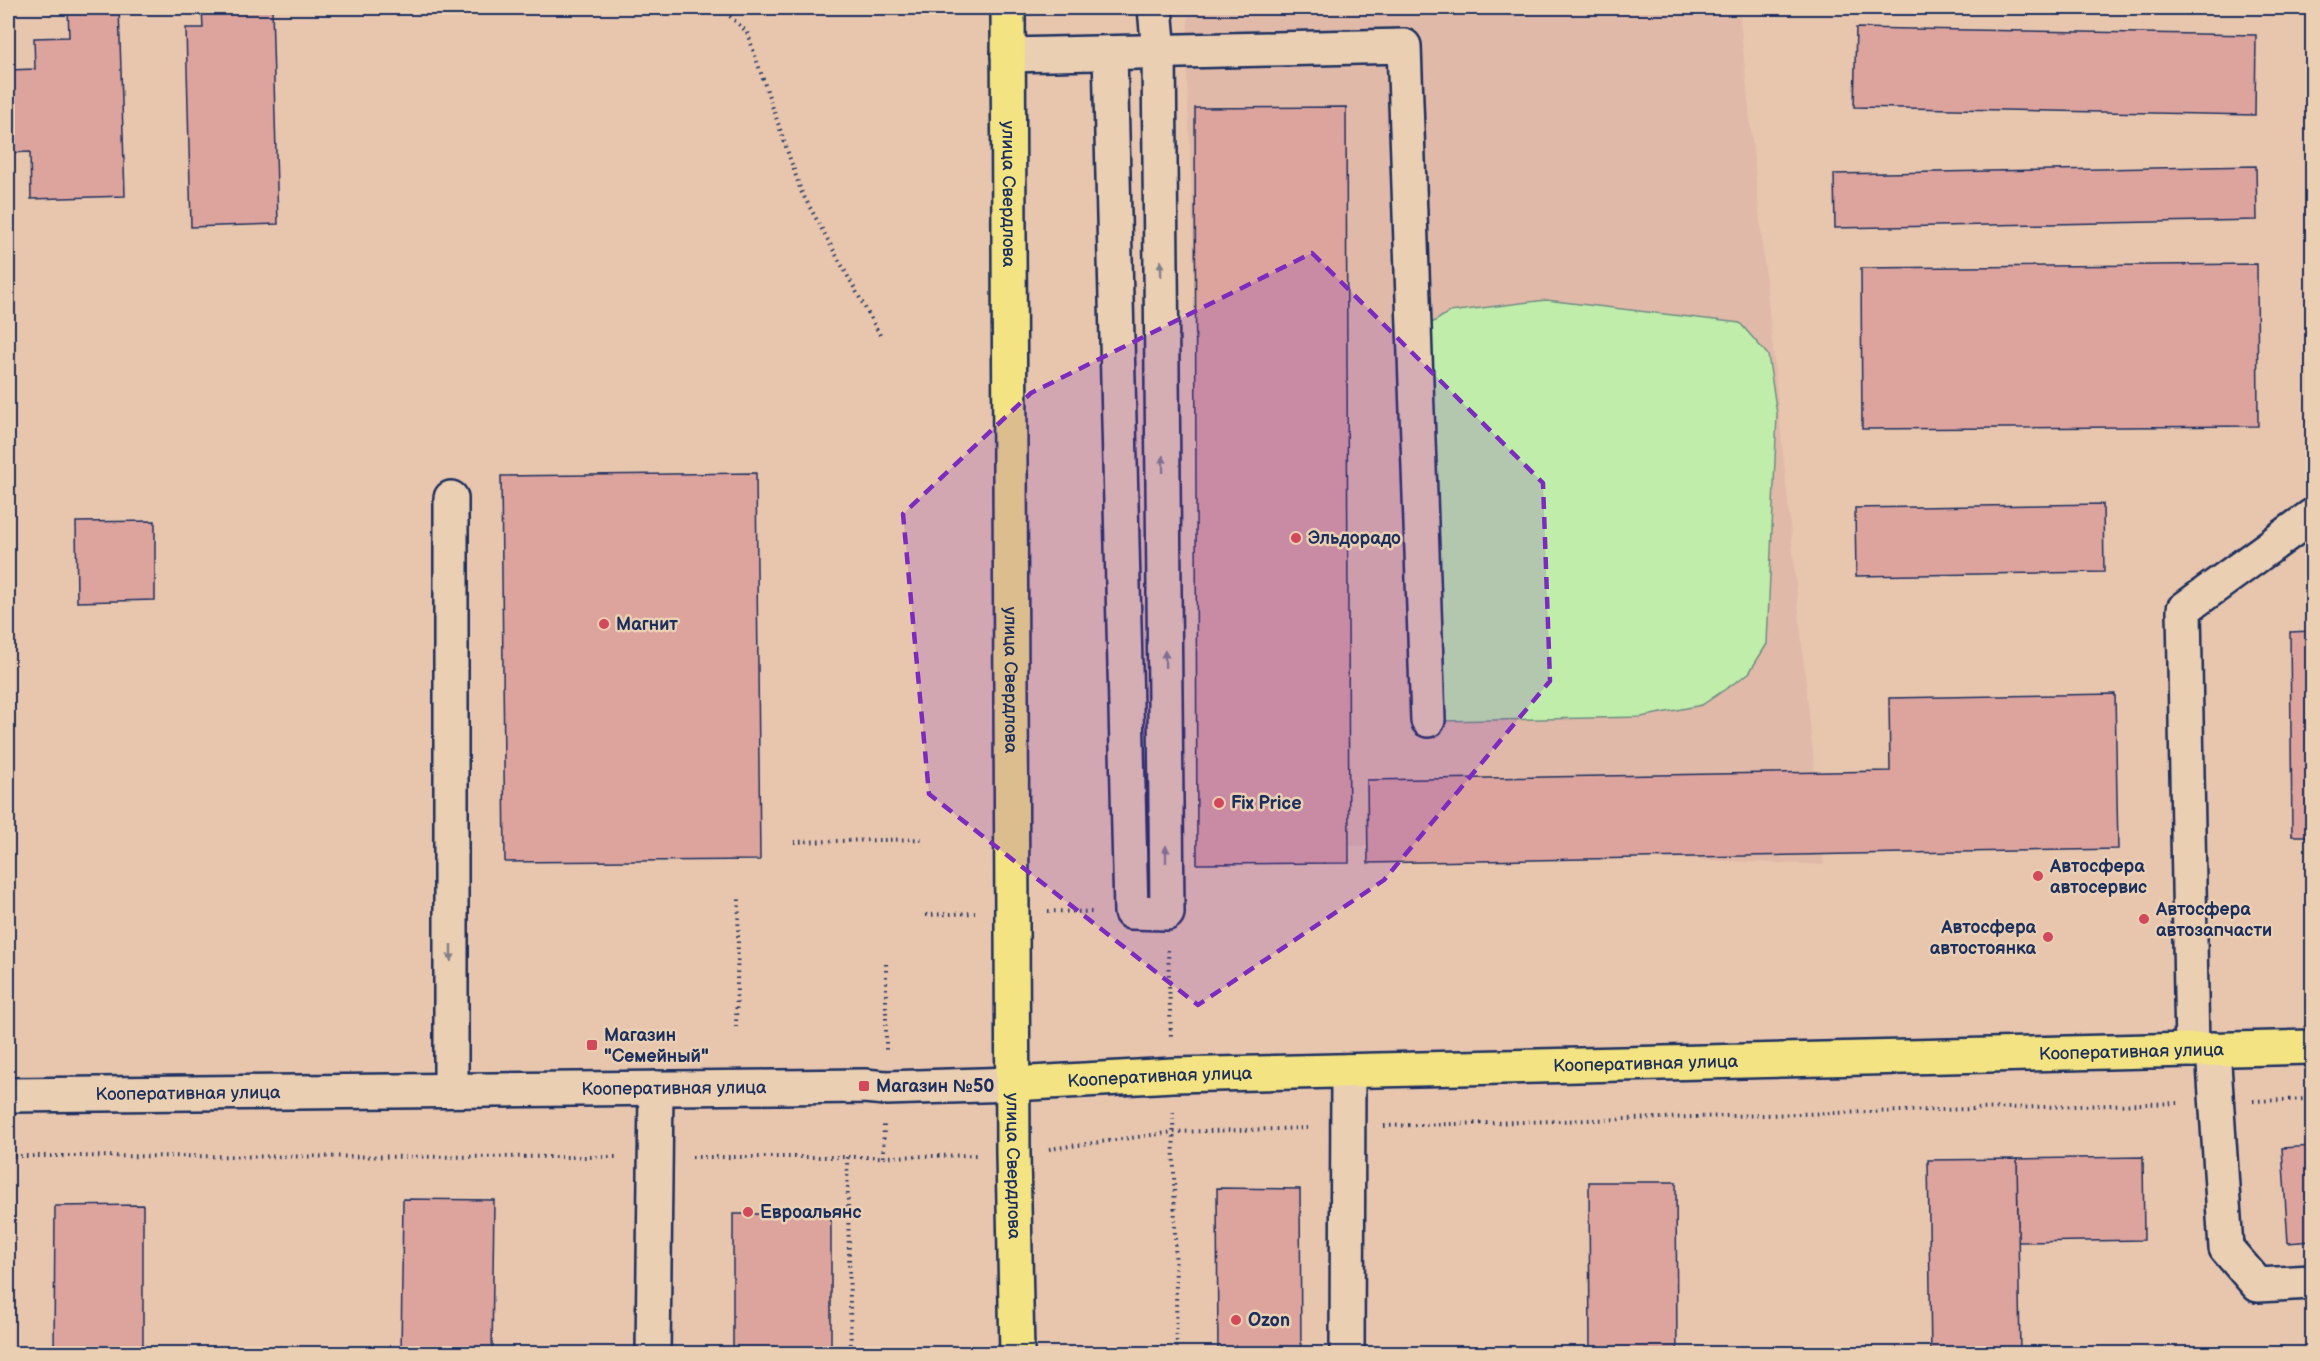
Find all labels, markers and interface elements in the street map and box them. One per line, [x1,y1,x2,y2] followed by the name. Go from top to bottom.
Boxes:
[997,121,1019,268] street label: улица Свердлова
[1156,260,1166,279] one-way arrow
[1158,455,1168,474] one-way arrow
[1308,528,1401,549] place label: Эльдорадо
[1289,531,1303,545] marker: Эльдорадо
[1000,607,1021,754] street label: улица Свердлова
[616,614,678,635] place label: Магнит
[597,617,611,631] marker: Магнит
[1160,650,1170,669] one-way arrow
[1231,793,1302,814] place label: Fix Price
[1212,796,1226,810] marker: Fix Price
[1162,845,1171,864] one-way arrow
[2049,856,2147,898] place label: Автосфера автосервис
[2031,869,2045,883] marker: Автосфера автосервис
[2155,899,2272,941] place label: Автосфера автозапчасти
[2137,912,2151,926] marker: Автосфера автозапчасти
[1930,917,2037,959] place label: Автосфера автостоянка
[2041,930,2055,944] marker: Автосфера автостоянка
[446,943,456,962] one-way arrow
[604,1025,709,1067] place label: Магазин "Семейный"
[585,1038,599,1052] marker: Магазин "Семейный"
[2039,1039,2225,1065] street label: Кооперативная улица
[1553,1051,1739,1077] street label: Кооперативная улица
[1067,1063,1253,1092] street label: Кооперативная улица
[876,1076,995,1097] place label: Магазин №50
[581,1077,767,1100] street label: Кооперативная улица
[857,1079,871,1093] marker: Магазин №50
[95,1082,281,1105] street label: Кооперативная улица
[1002,1093,1025,1240] street label: улица Свердлова
[760,1202,862,1223] place label: Евроальянс
[741,1205,755,1219] marker: Евроальянс
[1248,1310,1290,1331] place label: Ozon
[1229,1313,1243,1327] marker: Ozon

